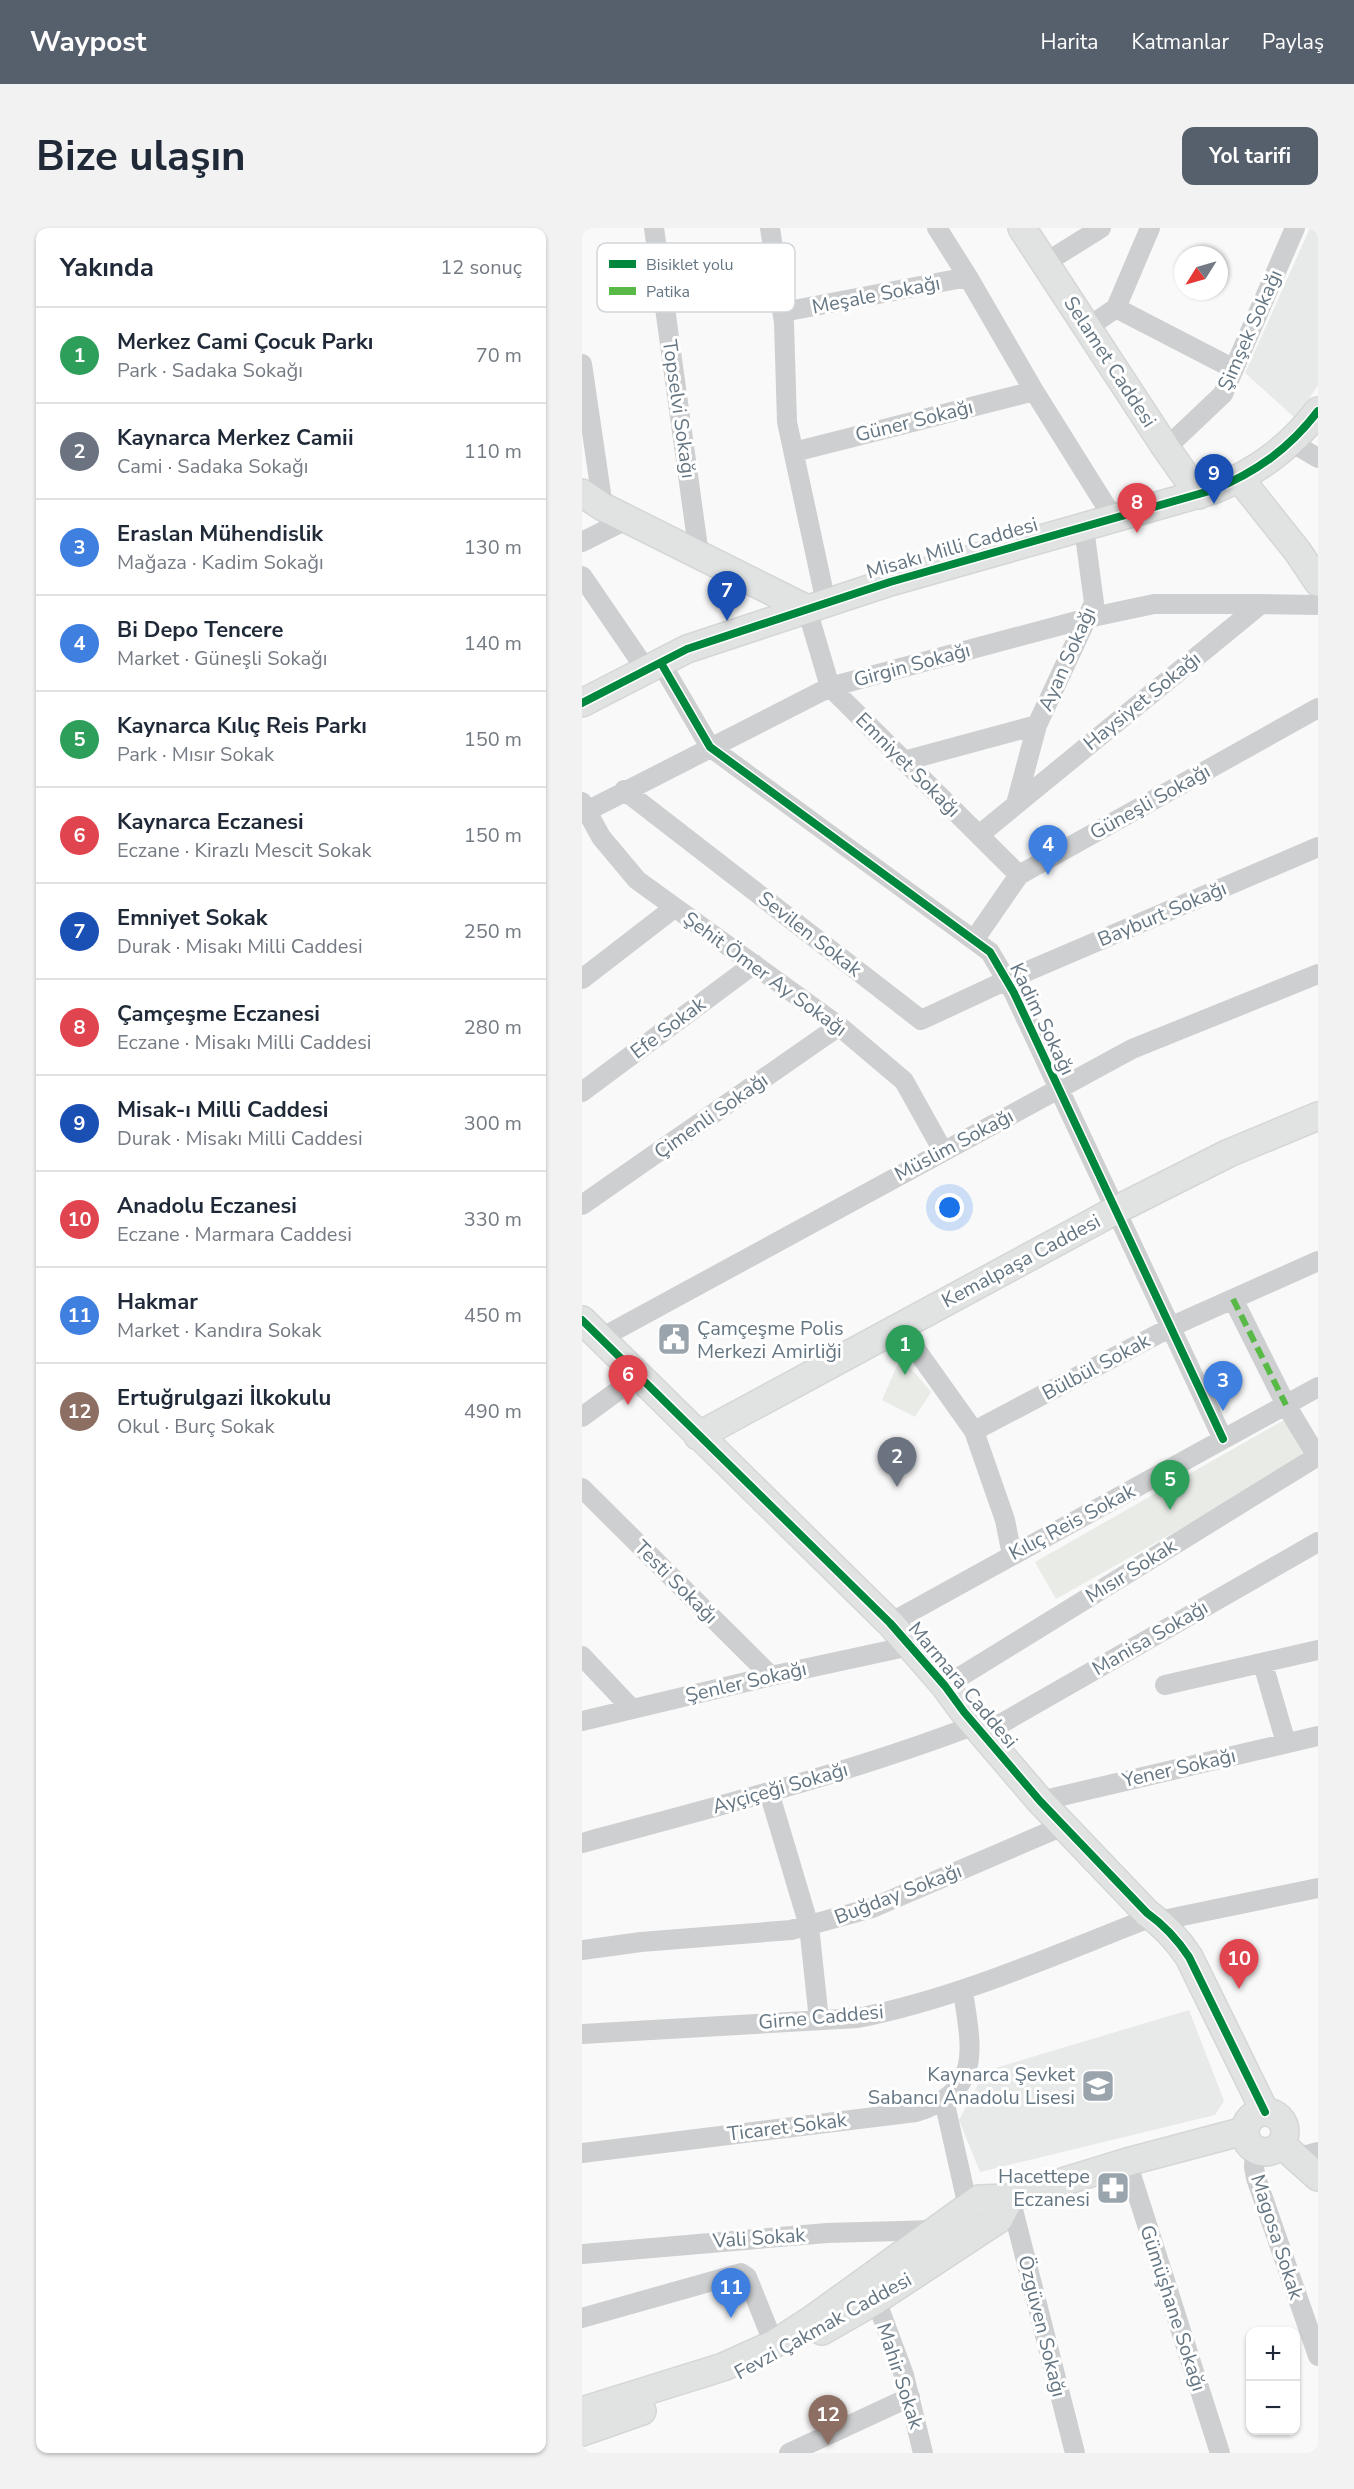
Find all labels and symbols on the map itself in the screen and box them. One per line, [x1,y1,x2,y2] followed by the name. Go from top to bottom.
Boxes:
[597,243,795,312] legend
[1174,246,1228,300] north arrow
[646,254,734,276] text: Bisiklet yolu
[1211,265,1289,395] street label: Şimşek Sokağı
[810,269,942,321] street label: Meşale Sokağı
[646,281,690,303] text: Patika
[1057,291,1163,433] street label: Selamet Caddesi
[656,338,702,480] street label: Topselvi Sokağı
[852,393,976,449] street label: Güner Sokağı
[1194,454,1234,504] pin: 9
[1118,484,1156,533] pin: 8
[863,511,1041,585] street label: Misakı Milli Caddesi
[708,572,746,621] pin: 7
[1032,603,1102,715] street label: Ayan Sokağı
[851,637,973,693] street label: Girgin Sokağı
[1078,645,1206,757] street label: Haysiyet Sokağı
[850,707,966,823] street label: Emniyet Sokağı
[1085,758,1215,846] street label: Güneşli Sokağı
[1028,826,1068,875] pin: 4
[1094,875,1230,953] street label: Bayburt Sokağı
[753,885,868,984] street label: Sevilen Sokak
[678,905,852,1043] street label: Şehit Ömer Ay Sokağı
[1003,958,1081,1080] street label: Kadim Sokağı
[625,990,712,1065] street label: Efe Sokak
[649,1067,773,1165] street label: Çimenli Sokağı
[890,1102,1018,1188] street label: Müslim Sokağı
[935,1193,964,1222] your location
[937,1208,1105,1314] street label: Kemalpaşa Caddesi
[697,1315,844,1365] place label: Çamçeşme Polis Merkezi Amirliği
[656,1321,692,1357] public building icon: Çamçeşme Polis Merkezi Amirliği
[886,1326,924,1375] pin: 1
[1037,1327,1156,1407] street label: Bülbül Sokak
[608,1356,648,1405] pin: 6
[1204,1362,1242,1411] pin: 3
[878,1438,916,1487] pin: 2
[1150,1460,1190,1510] pin: 5
[1004,1477,1141,1567] street label: Kılıç Reis Sokak
[1080,1532,1182,1610] street label: Mısır Sokak
[628,1534,724,1630] street label: Testi Sokağı
[1087,1594,1213,1682] street label: Manisa Sokağı
[902,1616,1024,1754] street label: Marmara Caddesi
[683,1655,809,1709] street label: Şenler Sokağı
[1119,1742,1238,1794] street label: Yener Sokağı
[709,1756,851,1820] street label: Ayçiçeği Sokağı
[830,1857,966,1931] street label: Buğday Sokağı
[1220,1940,1258,1989] pin: 10
[757,1998,885,2036] street label: Girne Caddesi
[868,2061,1076,2111] place label: Kaynarca Şevket Sabancı Anadolu Lisesi
[1080,2068,1116,2104] school or university icon: Kaynarca Şevket Sabancı Anadolu Lisesi
[726,2106,849,2148] street label: Ticaret Sokak
[998,2163,1090,2213] place label: Hacettepe Eczanesi
[1095,2170,1131,2206] pharmacy icon: Hacettepe Eczanesi
[1244,2171,1310,2304] street label: Magosa Sokak
[711,2221,807,2255] street label: Vali Sokak
[1133,2222,1213,2394] street label: Gümüşhane Sokağı
[1011,2252,1073,2400] street label: Özgüven Sokağı
[729,2266,917,2386] street label: Fevzi Çakmak Caddesi
[712,2268,750,2318] pin: 11
[870,2320,930,2433] street label: Mahir Sokak
[808,2396,848,2445] pin: 12

